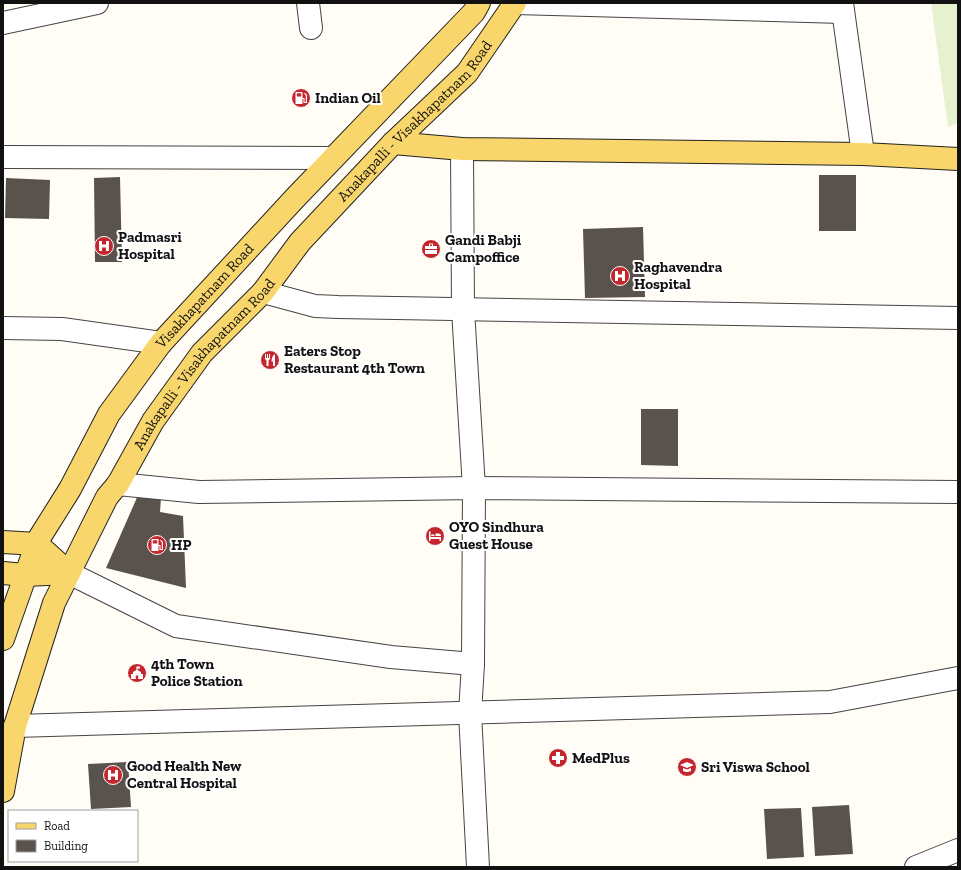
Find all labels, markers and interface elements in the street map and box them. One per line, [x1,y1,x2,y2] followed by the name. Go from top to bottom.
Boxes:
[334,36,496,205] street label: Anakapalli - Visakhapatnam Road
[290,87,312,109] fuel station icon: Indian Oil
[315,89,381,107] place label: Indian Oil
[118,228,182,263] place label: Padmasri Hospital
[445,231,522,266] place label: Gandi Babji Campoffice
[93,235,115,257] hospital icon: Padmasri Hospital
[420,238,442,260] office icon: Gandi Babji Campoffice
[151,239,258,353] street label: Visakhapatnam Road
[634,258,723,293] place label: Raghavendra Hospital
[609,265,631,287] hospital icon: Raghavendra Hospital
[130,274,279,453] street label: Anakapalli - Visakhapatnam Road
[284,342,425,377] place label: Eaters Stop Restaurant 4th Town
[259,349,281,371] restaurant icon: Eaters Stop Restaurant 4th Town
[449,518,544,553] place label: OYO Sindhura Guest House
[424,525,446,547] hotel icon: OYO Sindhura Guest House
[146,534,168,556] fuel station icon: HP
[171,536,191,554] place label: HP
[151,655,243,690] place label: 4th Town Police Station
[126,662,148,684] public building icon: 4th Town Police Station
[547,747,569,769] pharmacy icon: MedPlus
[572,749,630,767] place label: MedPlus
[676,756,698,778] school or university icon: Sri Viswa School
[127,757,242,792] place label: Good Health New Central Hospital
[701,758,810,776] place label: Sri Viswa School
[102,764,124,786] hospital icon: Good Health New Central Hospital
[8,810,138,862] legend
[44,819,70,833] text: Road
[44,839,88,853] text: Building

